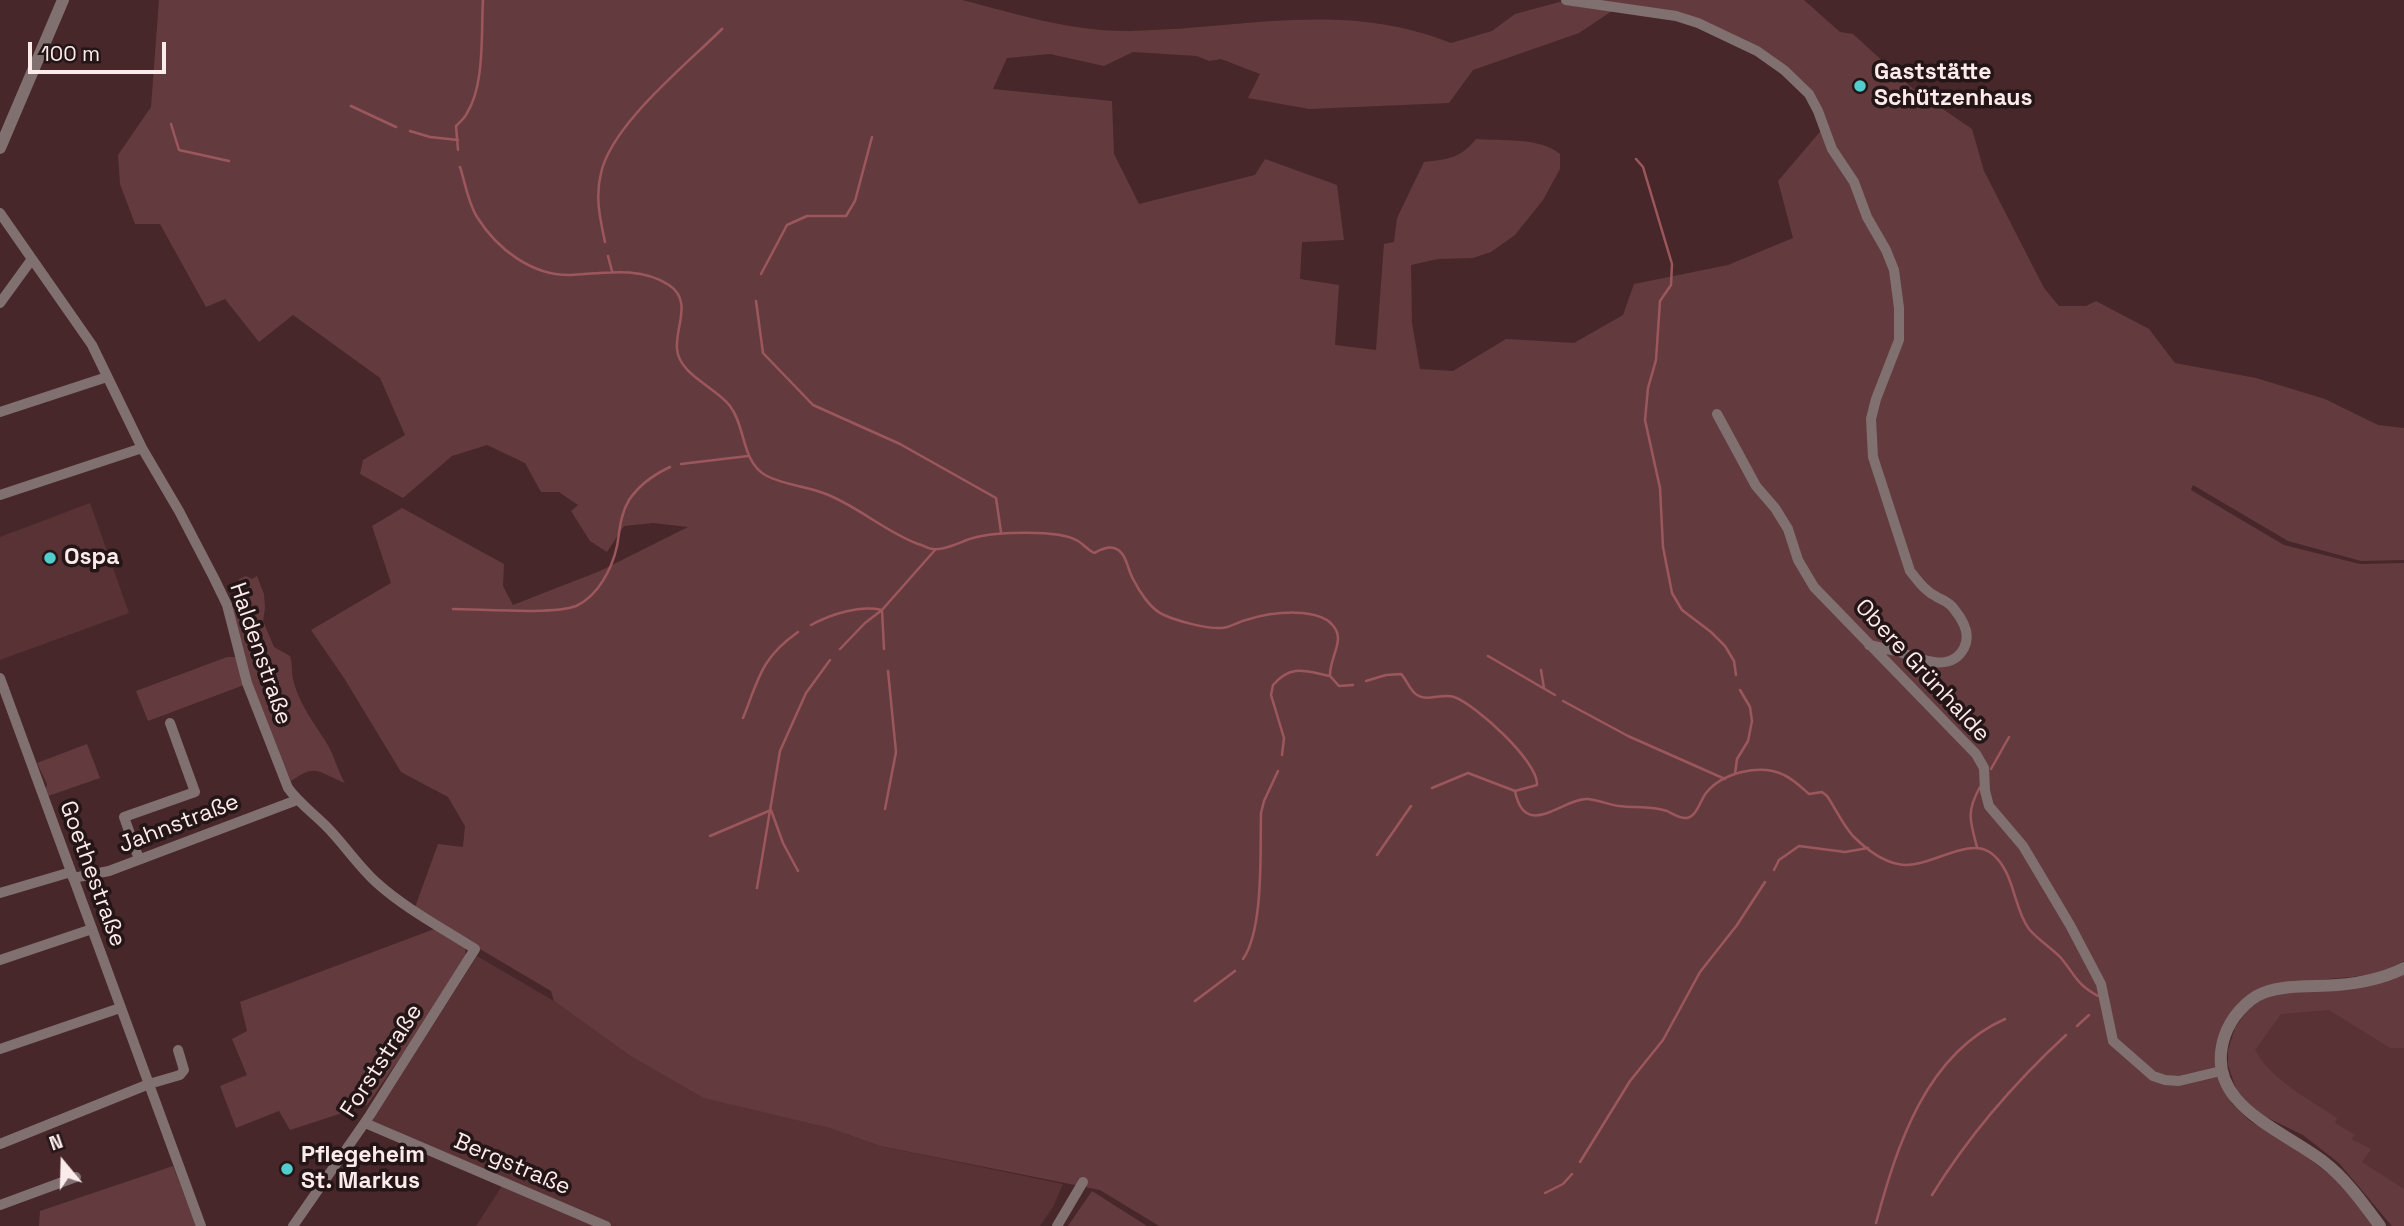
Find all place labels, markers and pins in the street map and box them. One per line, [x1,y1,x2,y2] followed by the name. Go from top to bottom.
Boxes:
[1874,59,2033,113] place label: Gaststätte Schützenhaus
[1852,78,1868,94] marker: Gaststätte Schützenhaus
[64,544,120,572] place label: Ospa
[42,550,58,566] marker: Ospa
[301,1142,425,1196] place label: Pflegeheim St. Markus
[279,1161,295,1177] marker: Pflegeheim St. Markus

